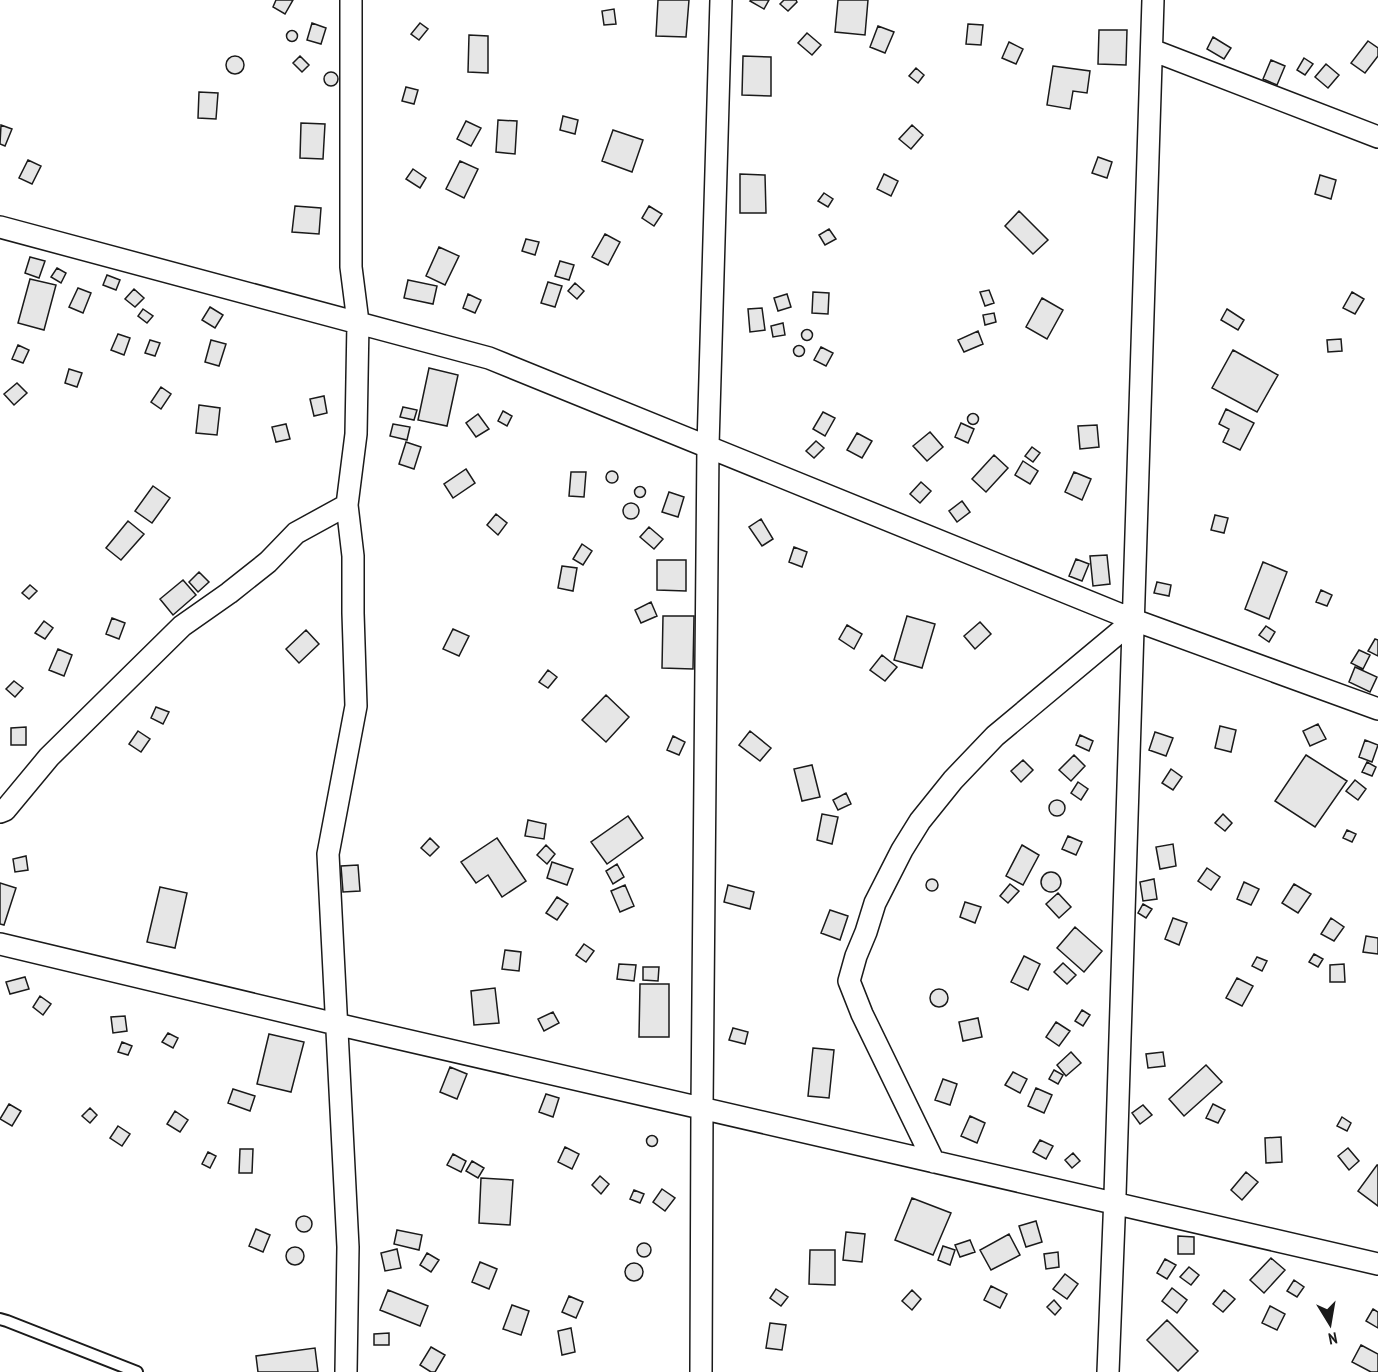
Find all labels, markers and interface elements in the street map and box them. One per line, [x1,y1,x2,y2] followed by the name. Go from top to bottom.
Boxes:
[1300,1294,1360,1354] north arrow
[1327,1328,1339,1349] text: N

